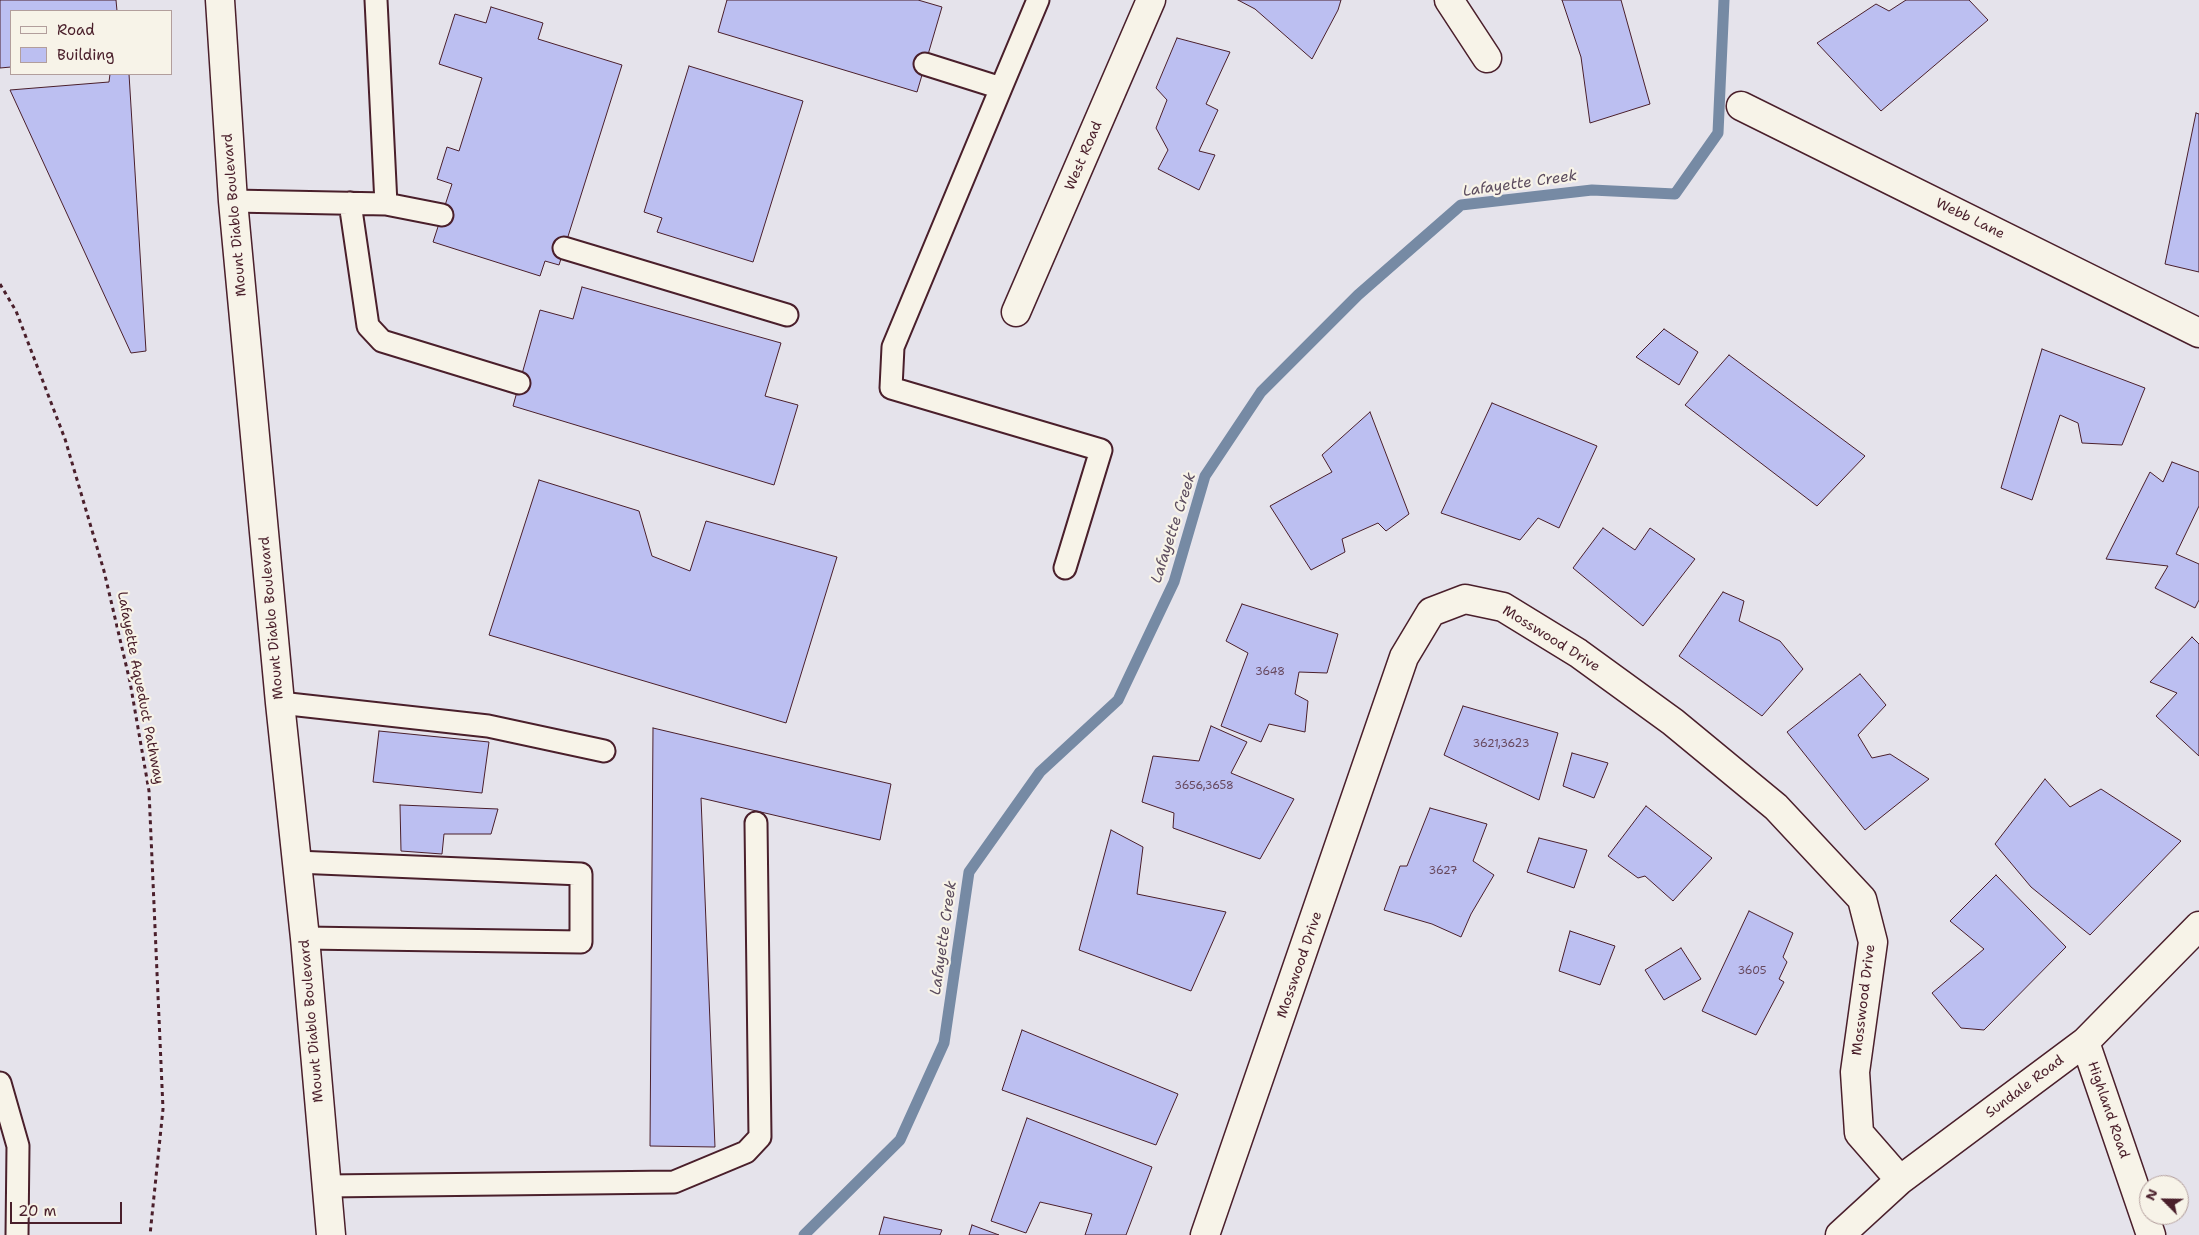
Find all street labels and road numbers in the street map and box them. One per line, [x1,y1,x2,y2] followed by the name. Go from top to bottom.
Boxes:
[1062,119,1106,193] street label: West Road
[220,133,250,297] street label: Mount Diablo Boulevard
[1933,195,2007,243] street label: Webb Lane
[257,536,287,700] street label: Mount Diablo Boulevard
[113,590,167,786] street label: Lafayette Aqueduct Pathway
[1499,602,1603,676] street label: Mosswood Drive
[1274,909,1326,1021] street label: Mosswood Drive
[297,939,327,1103] street label: Mount Diablo Boulevard
[1849,943,1879,1057] street label: Mosswood Drive
[1983,1052,2067,1122] street label: Sundale Road
[2084,1059,2132,1161] street label: Highland Road

